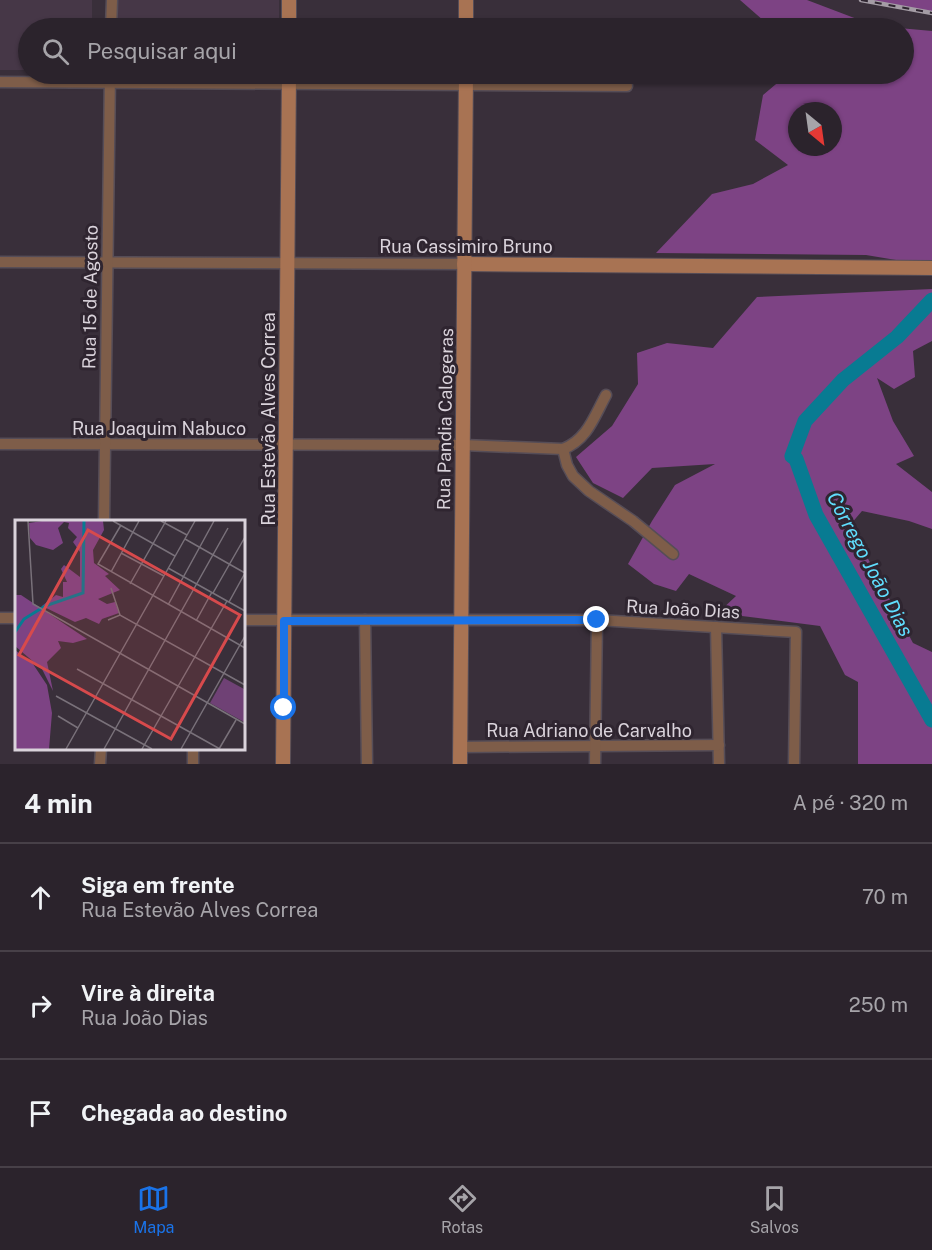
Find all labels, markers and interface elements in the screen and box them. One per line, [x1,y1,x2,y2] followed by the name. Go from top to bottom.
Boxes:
[18,18,914,84] search box
[39,35,72,68] icon: search
[87,38,237,64] text: Pesquisar aqui
[788,102,842,156] north arrow
[78,225,102,369] street label: Rua 15 de Agosto
[379,236,553,257] street label: Rua Cassimiro Bruno
[258,312,279,526] street label: Rua Estevão Alves Correa
[433,328,457,510] street label: Rua Pandia Calogeras
[72,418,246,439] street label: Rua Joaquim Nabuco
[822,488,918,641] water label: Córrego João Dias
[15,520,244,749] inset map
[625,596,741,622] street label: Rua João Dias
[583,606,609,632] route end
[270,694,296,720] route start
[486,720,692,741] street label: Rua Adriano de Carvalho
[24,788,93,819] text: 4 min
[793,791,908,815] text: A pé · 320 m
[81,872,235,898] text: Siga em frente
[24,881,57,914] icon: ahead
[862,885,908,909] text: 70 m
[81,898,318,922] text: Rua Estevão Alves Correa
[81,980,215,1006] text: Vire à direita
[24,989,57,1022] icon: right
[849,993,908,1017] text: 250 m
[81,1006,208,1030] text: Rua João Dias
[24,1097,57,1130] icon: arrive
[81,1100,287,1126] text: Chegada ao destino
[133,1182,174,1237] tab: Mapa
[441,1182,483,1237] tab: Rotas
[750,1182,799,1237] tab: Salvos

